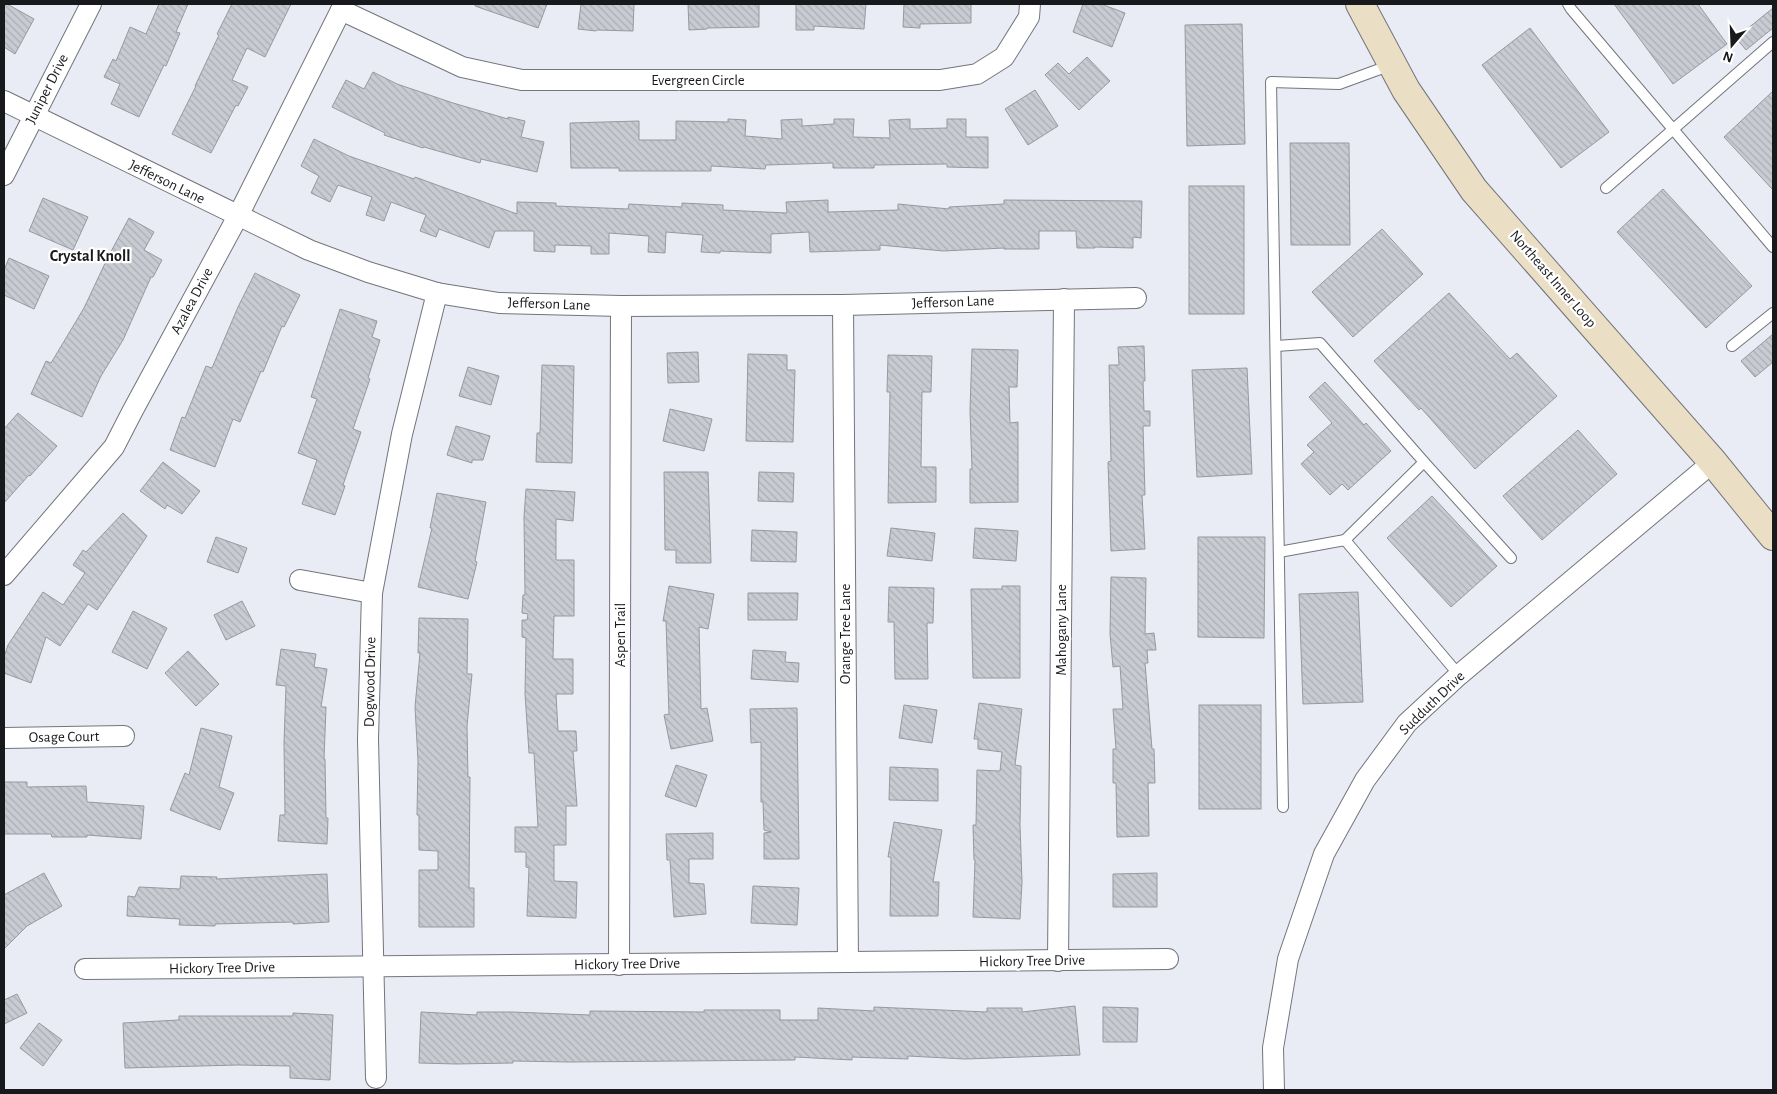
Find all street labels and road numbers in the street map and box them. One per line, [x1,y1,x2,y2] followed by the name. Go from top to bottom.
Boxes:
[23,51,71,126] street label: Juniper Drive
[651,73,745,88] street label: Evergreen Circle
[127,157,207,207] street label: Jefferson Lane
[1507,228,1599,330] street label: Northeast Inner Loop
[168,265,216,337] street label: Azalea Drive
[912,293,995,311] street label: Jefferson Lane
[508,295,591,313] street label: Jefferson Lane
[838,584,853,684] street label: Orange Tree Lane
[1054,584,1069,676] street label: Mahogany Lane
[613,603,628,667] street label: Aspen Trail
[362,637,378,727] street label: Dogwood Drive
[1397,668,1468,738] street label: Sudduth Drive
[29,729,100,745] street label: Osage Court
[979,953,1085,969] street label: Hickory Tree Drive
[574,956,680,972] street label: Hickory Tree Drive
[169,960,275,976] street label: Hickory Tree Drive

